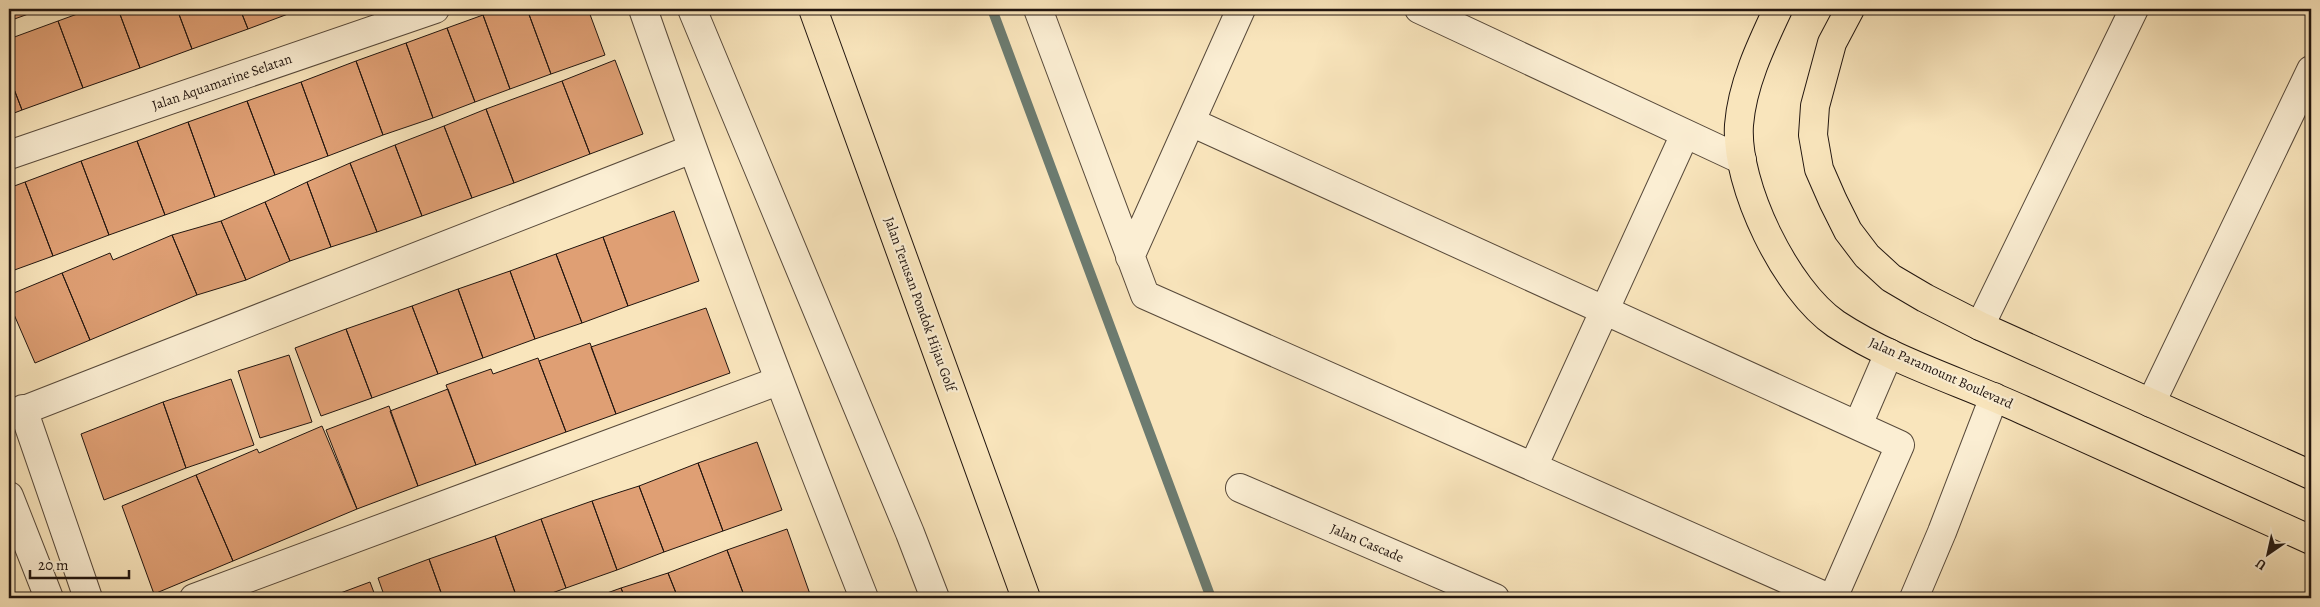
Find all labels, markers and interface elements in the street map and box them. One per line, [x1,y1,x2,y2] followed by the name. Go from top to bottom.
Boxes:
[150,49,295,115] street label: Jalan Aquamarine Selatan
[880,214,961,396] street label: Jalan Terusan Pondok Hijau Golf
[1866,333,2016,414] street label: Jalan Paramount Boulevard
[1327,519,1407,567] street label: Jalan Cascade
[2242,530,2292,580] north arrow
[30,547,129,579] scale bar
[2252,554,2270,575] text: U
[38,555,69,575] text: 20 m

